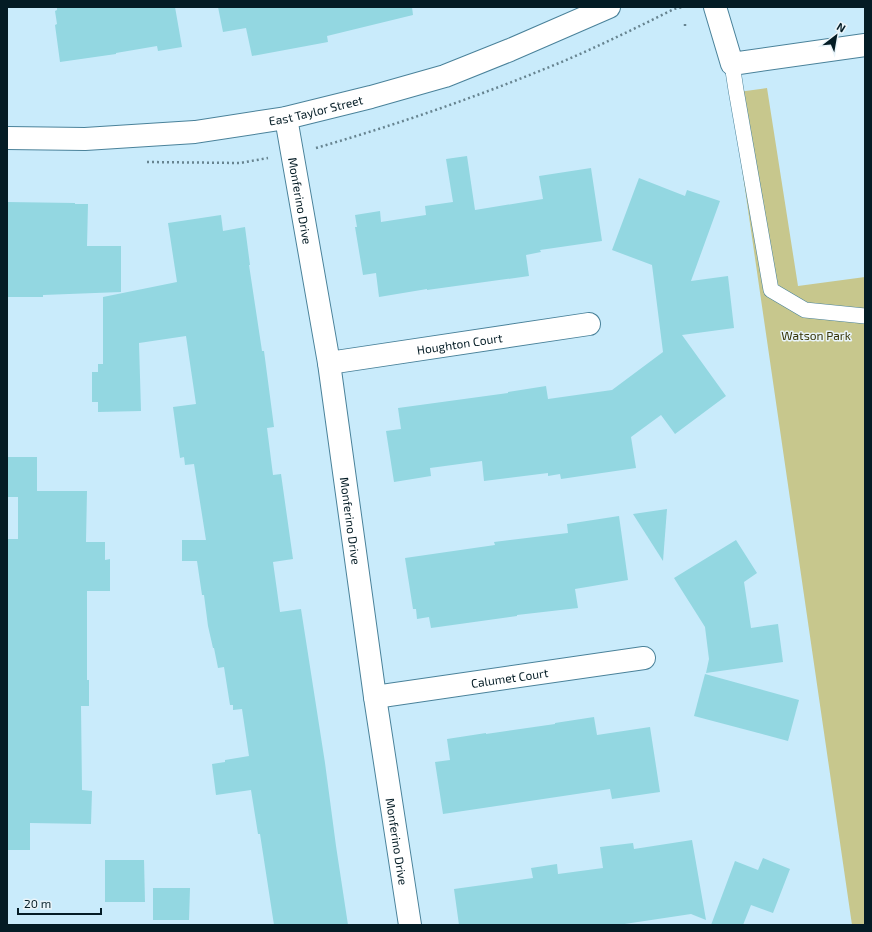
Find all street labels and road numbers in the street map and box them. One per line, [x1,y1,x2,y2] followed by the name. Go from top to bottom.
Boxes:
[268,92,365,128] street label: East Taylor Street
[286,156,315,245] street label: Monferino Drive
[416,330,504,357] street label: Houghton Court
[338,476,364,565] street label: Monferino Drive
[470,665,550,690] street label: Calumet Court
[384,797,411,886] street label: Monferino Drive

